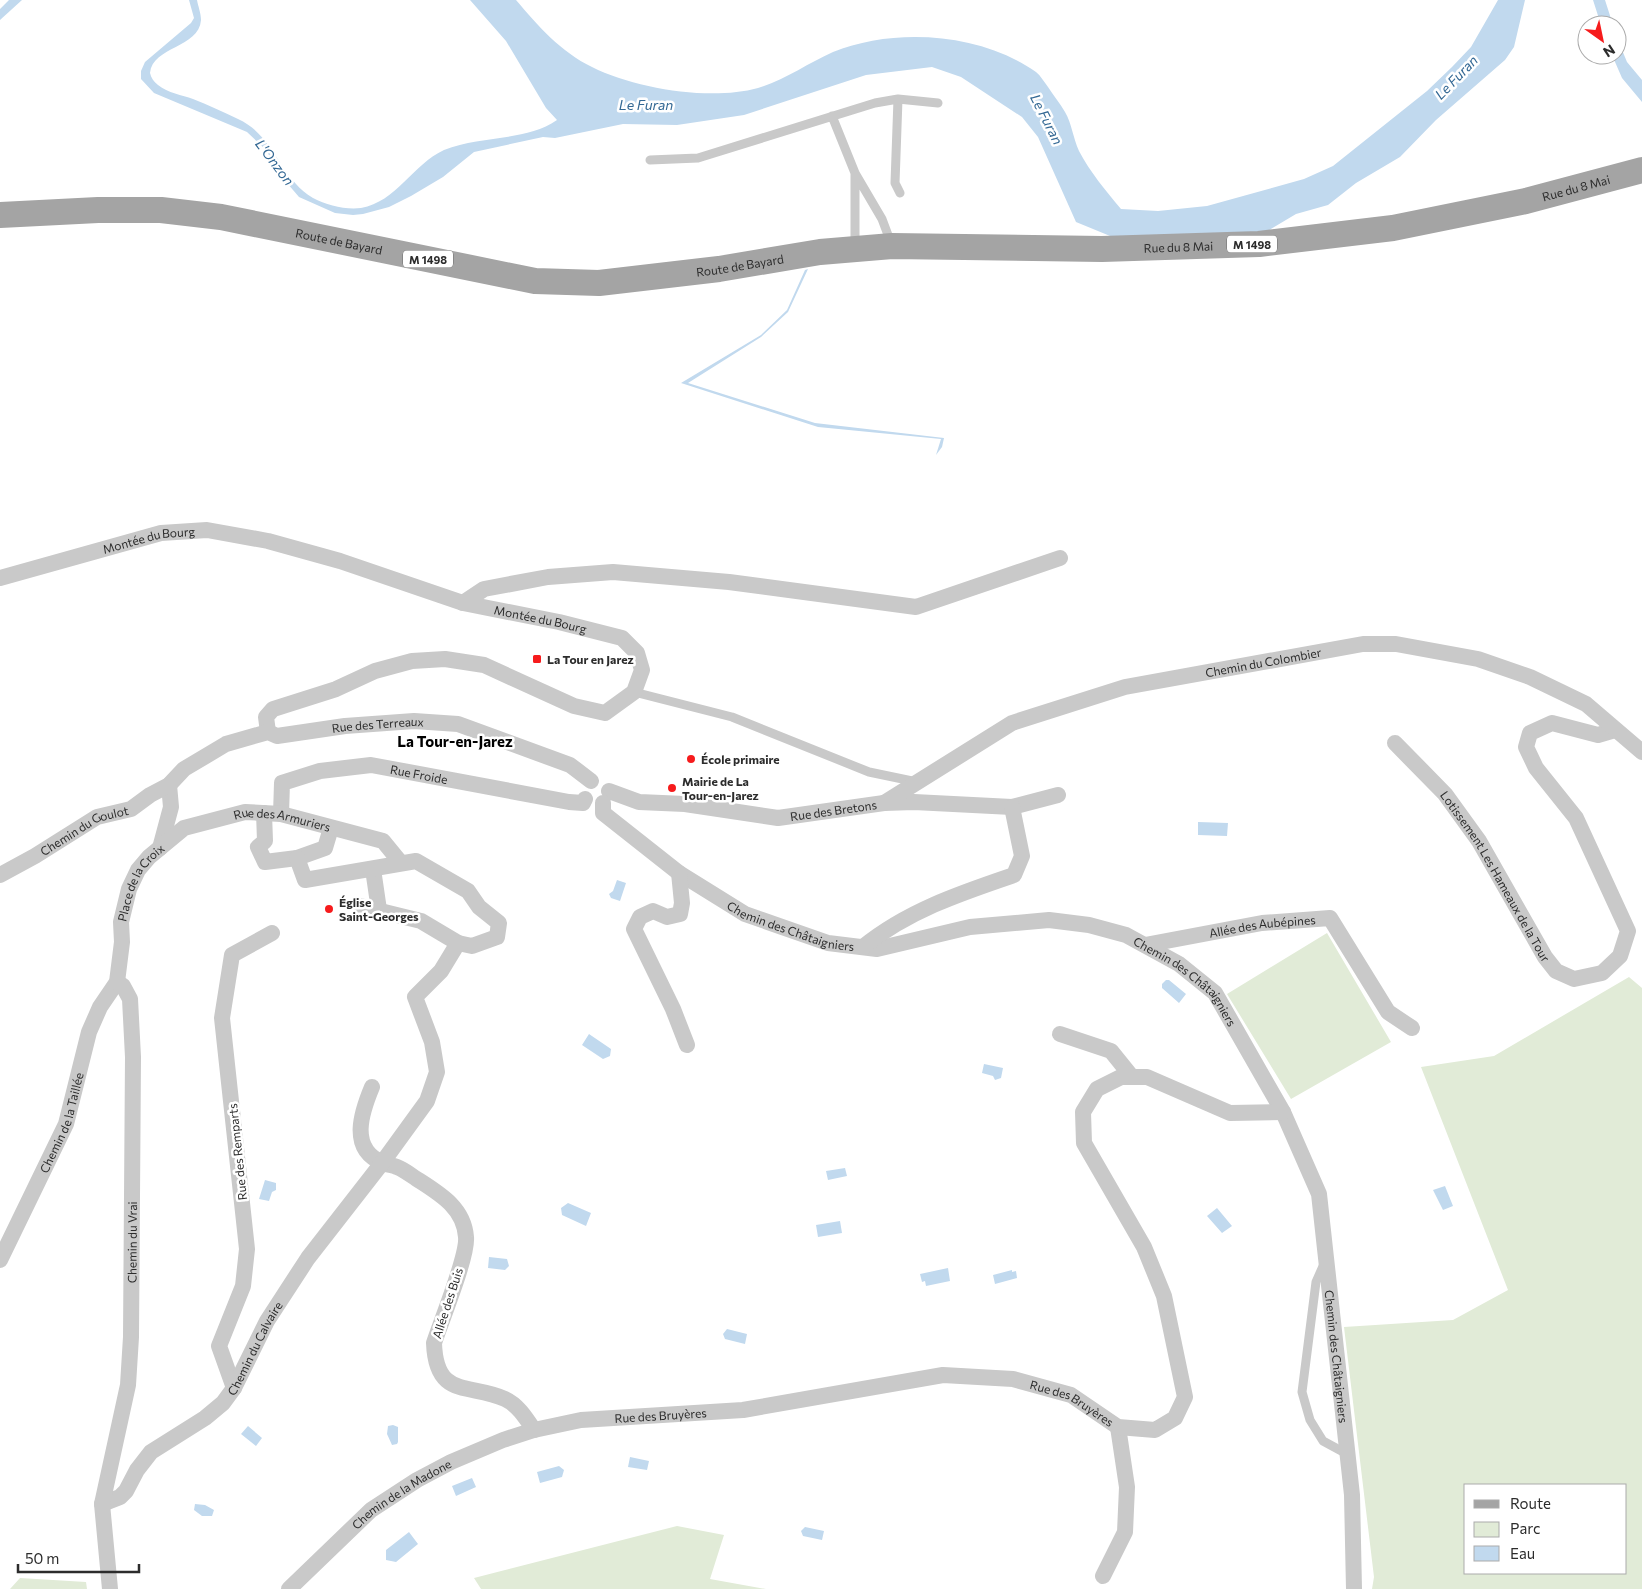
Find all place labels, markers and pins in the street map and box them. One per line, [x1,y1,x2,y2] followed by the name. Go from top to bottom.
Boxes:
[547,652,634,667] place label: La Tour en Jarez
[531,653,543,665] marker: La Tour en Jarez
[701,752,780,766] place label: École primaire
[685,753,697,765] marker: École primaire
[682,774,759,803] place label: Mairie de La Tour-en-Jarez
[666,782,678,794] marker: Mairie de La Tour-en-Jarez
[339,895,419,923] place label: Église Saint-Georges
[323,903,335,915] marker: Église Saint-Georges

